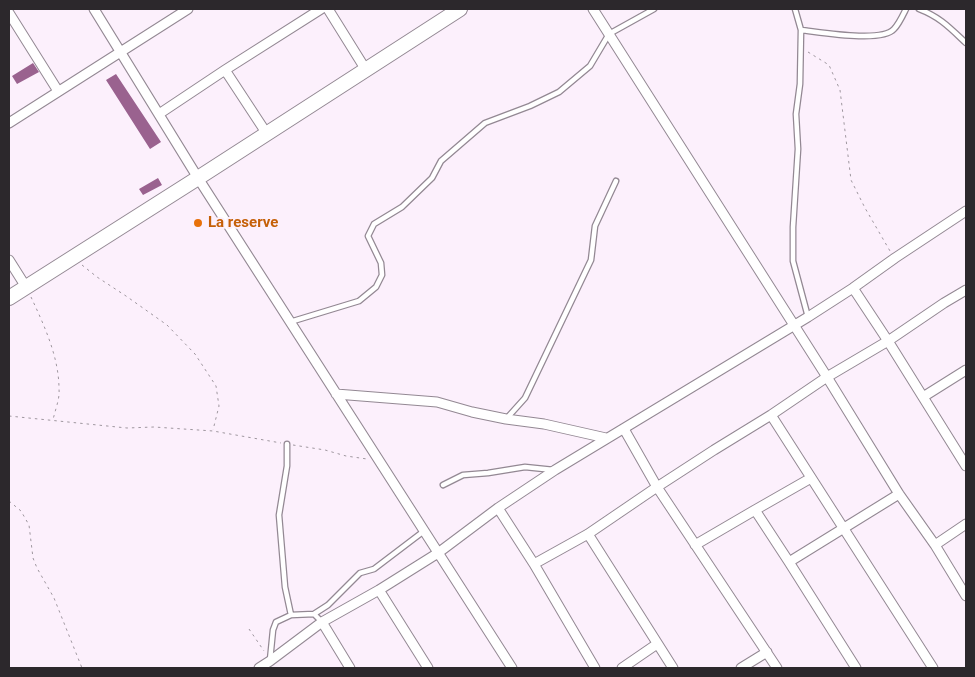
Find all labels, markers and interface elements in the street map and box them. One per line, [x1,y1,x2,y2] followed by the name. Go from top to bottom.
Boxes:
[208,214,278,232] place label: La reserve
[192,217,204,229] marker: La reserve

